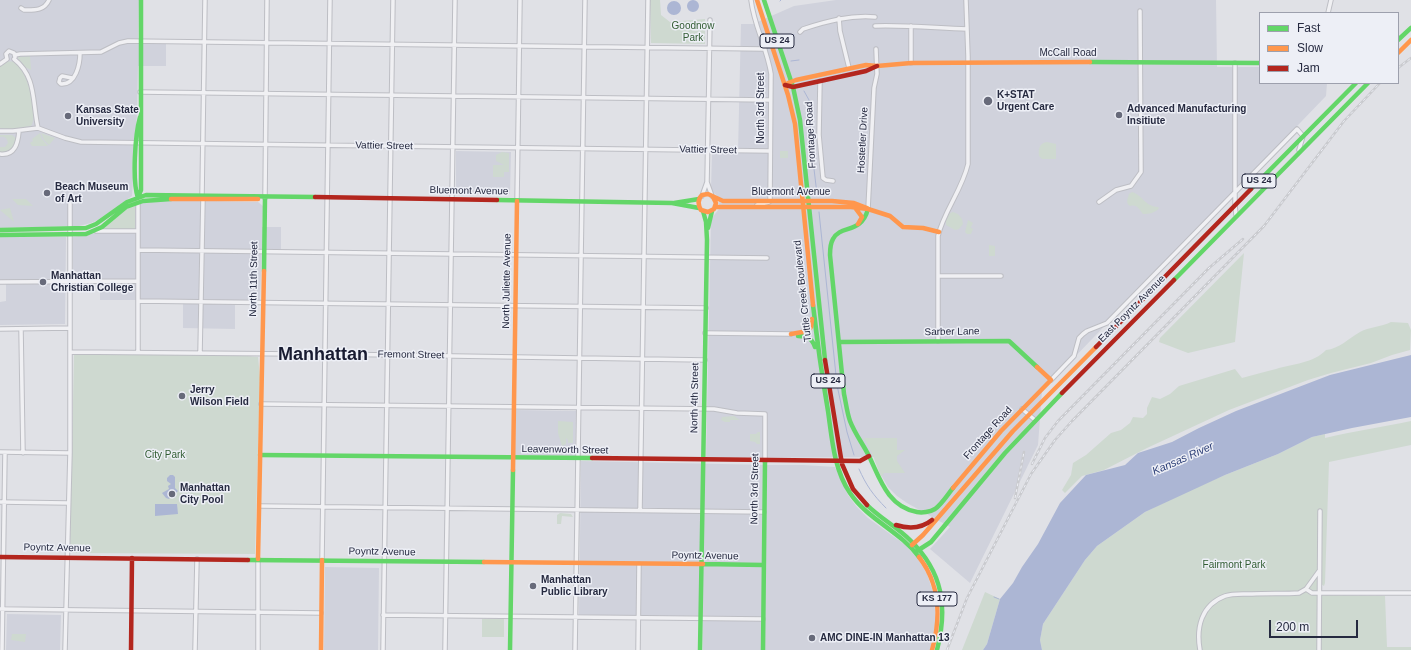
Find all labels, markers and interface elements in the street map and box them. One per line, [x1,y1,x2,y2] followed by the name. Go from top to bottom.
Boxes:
[1259,12,1399,84] legend
[672,20,714,44] park label: Goodnow Park
[1297,21,1320,35] text: Fast
[760,34,794,48] road number: US 24
[1297,41,1323,55] text: Slow
[1039,47,1097,59] street label: McCall Road
[1297,61,1320,75] text: Jam
[755,72,767,144] street label: North 3rd Street
[997,89,1054,112] place label: K+STAT Urgent Care
[982,95,994,107] marker: K+STAT Urgent Care
[803,101,819,169] street label: Frontage Road
[1127,103,1246,126] place label: Advanced Manufacturing Insitiute
[76,104,139,128] place label: Kansas State University
[855,107,871,173] street label: Hostetler Drive
[1114,110,1124,120] marker: Advanced Manufacturing Insitiute
[63,111,73,121] marker: Kansas State University
[355,139,413,153] street label: Vattier Street
[679,143,737,157] street label: Vattier Street
[1242,174,1276,188] road number: US 24
[55,181,128,204] place label: Beach Museum of Art
[430,184,508,198] street label: Bluemont Avenue
[752,186,830,198] street label: Bluemont Avenue
[42,188,52,198] marker: Beach Museum of Art
[500,233,514,329] street label: North Juliette Avenue
[792,240,814,342] street label: Tuttle Creek Boulevard
[247,241,261,317] street label: North 11th Street
[51,270,133,294] place label: Manhattan Christian College
[1096,273,1168,345] street label: East Poyntz Avenue
[38,277,48,287] marker: Manhattan Christian College
[924,326,980,338] street label: Sarber Lane
[278,344,368,366] district label: Manhattan
[378,348,444,362] street label: Fremont Street
[688,363,702,433] street label: North 4th Street
[811,374,845,388] road number: US 24
[190,384,249,408] place label: Jerry Wilson Field
[177,391,187,401] marker: Jerry Wilson Field
[961,404,1015,462] street label: Frontage Road
[1150,440,1216,478] water label: Kansas River
[522,443,608,457] street label: Leavenworth Street
[145,449,185,461] park label: City Park
[748,453,762,525] street label: North 3rd Street
[180,482,230,506] place label: Manhattan City Pool
[167,489,177,499] marker: Manhattan City Pool
[23,541,91,555] street label: Poyntz Avenue
[348,545,416,559] street label: Poyntz Avenue
[671,549,739,563] street label: Poyntz Avenue
[1203,559,1265,571] park label: Fairmont Park
[541,574,608,598] place label: Manhattan Public Library
[528,581,538,591] marker: Manhattan Public Library
[917,592,957,606] road number: KS 177
[1271,612,1360,638] scale bar
[1276,620,1309,634] text: 200 m
[820,632,949,644] place label: AMC DINE-IN Manhattan 13
[807,633,817,643] marker: AMC DINE-IN Manhattan 13

